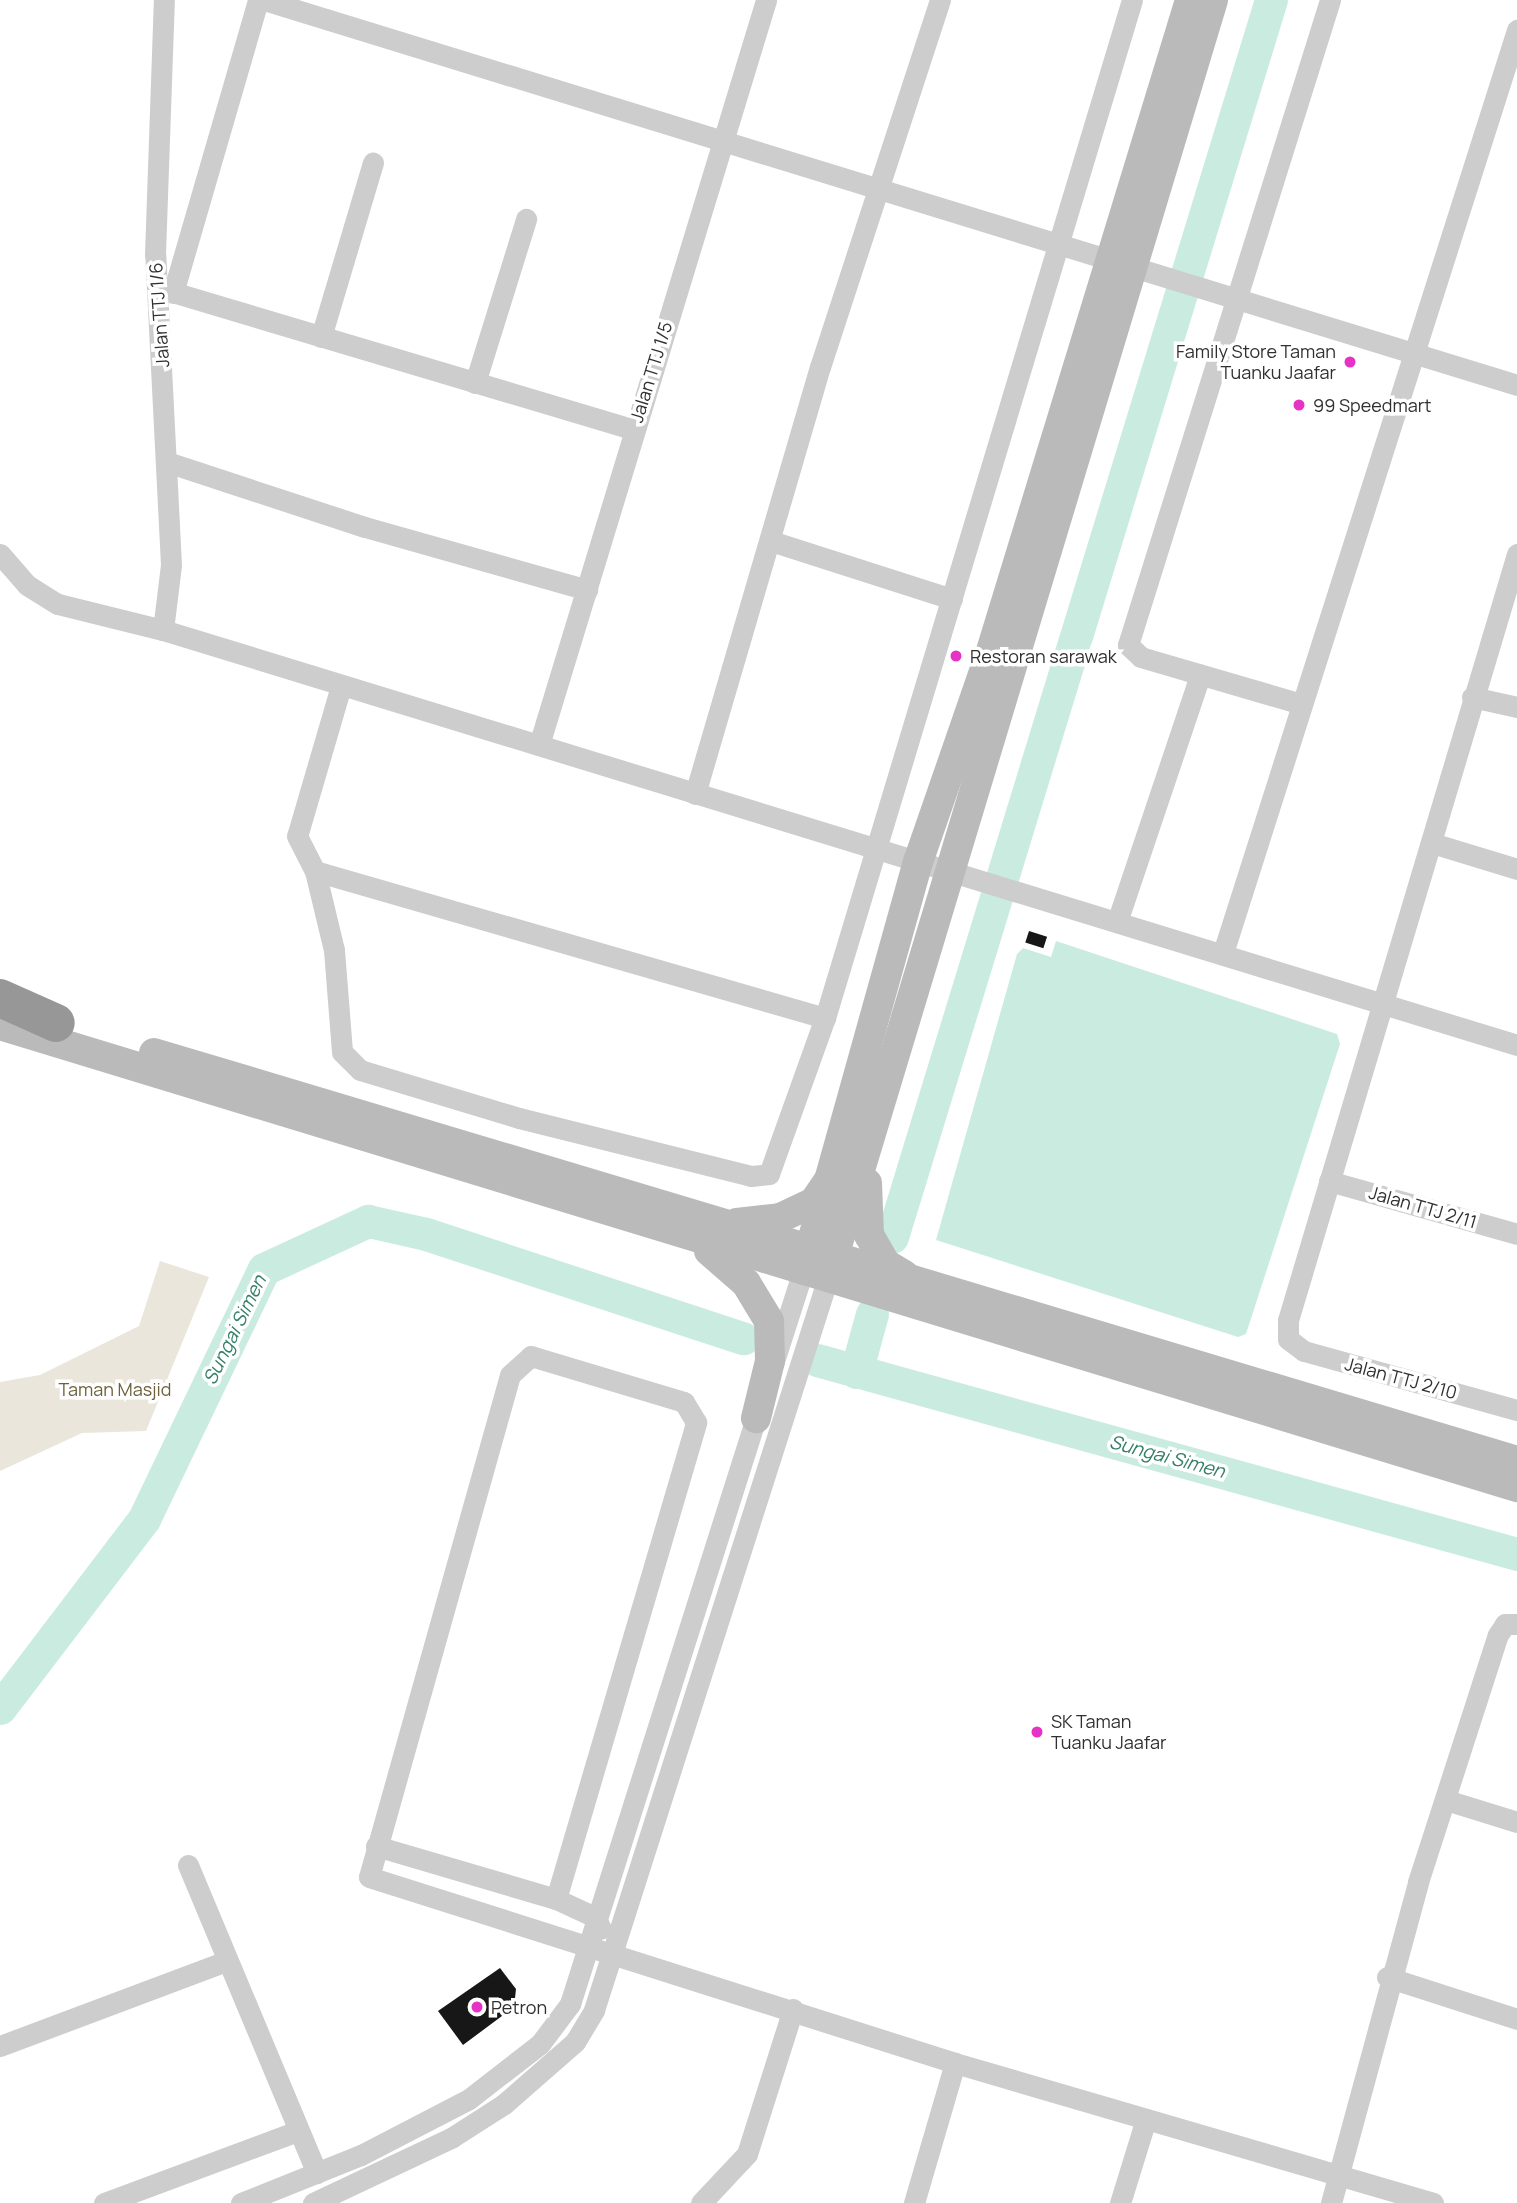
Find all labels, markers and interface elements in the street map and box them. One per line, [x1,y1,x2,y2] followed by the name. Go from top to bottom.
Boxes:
[145,262,173,368] street label: Jalan TTJ 1/6
[625,319,677,425] street label: Jalan TTJ 1/5
[1176,341,1336,384] place label: Family Store Taman Tuanku Jaafar
[1342,354,1358,370] marker: Family Store Taman Tuanku Jaafar
[1313,394,1431,416] place label: 99 Speedmart
[1291,397,1307,413] marker: 99 Speedmart
[970,645,1117,667] place label: Restoran sarawak
[948,648,964,664] marker: Restoran sarawak
[1367,1181,1479,1233] street label: Jalan TTJ 2/11
[199,1272,271,1388] water label: Sungai Simen
[1343,1353,1459,1403] street label: Jalan TTJ 2/10
[59,1378,171,1400] park label: Taman Masjid
[1107,1431,1227,1483] water label: Sungai Simen
[1051,1711,1166,1754] place label: SK Taman Tuanku Jaafar
[1029,1724,1045,1740] marker: SK Taman Tuanku Jaafar
[491,1996,547,2018] place label: Petron
[469,1999,485,2015] marker: Petron

